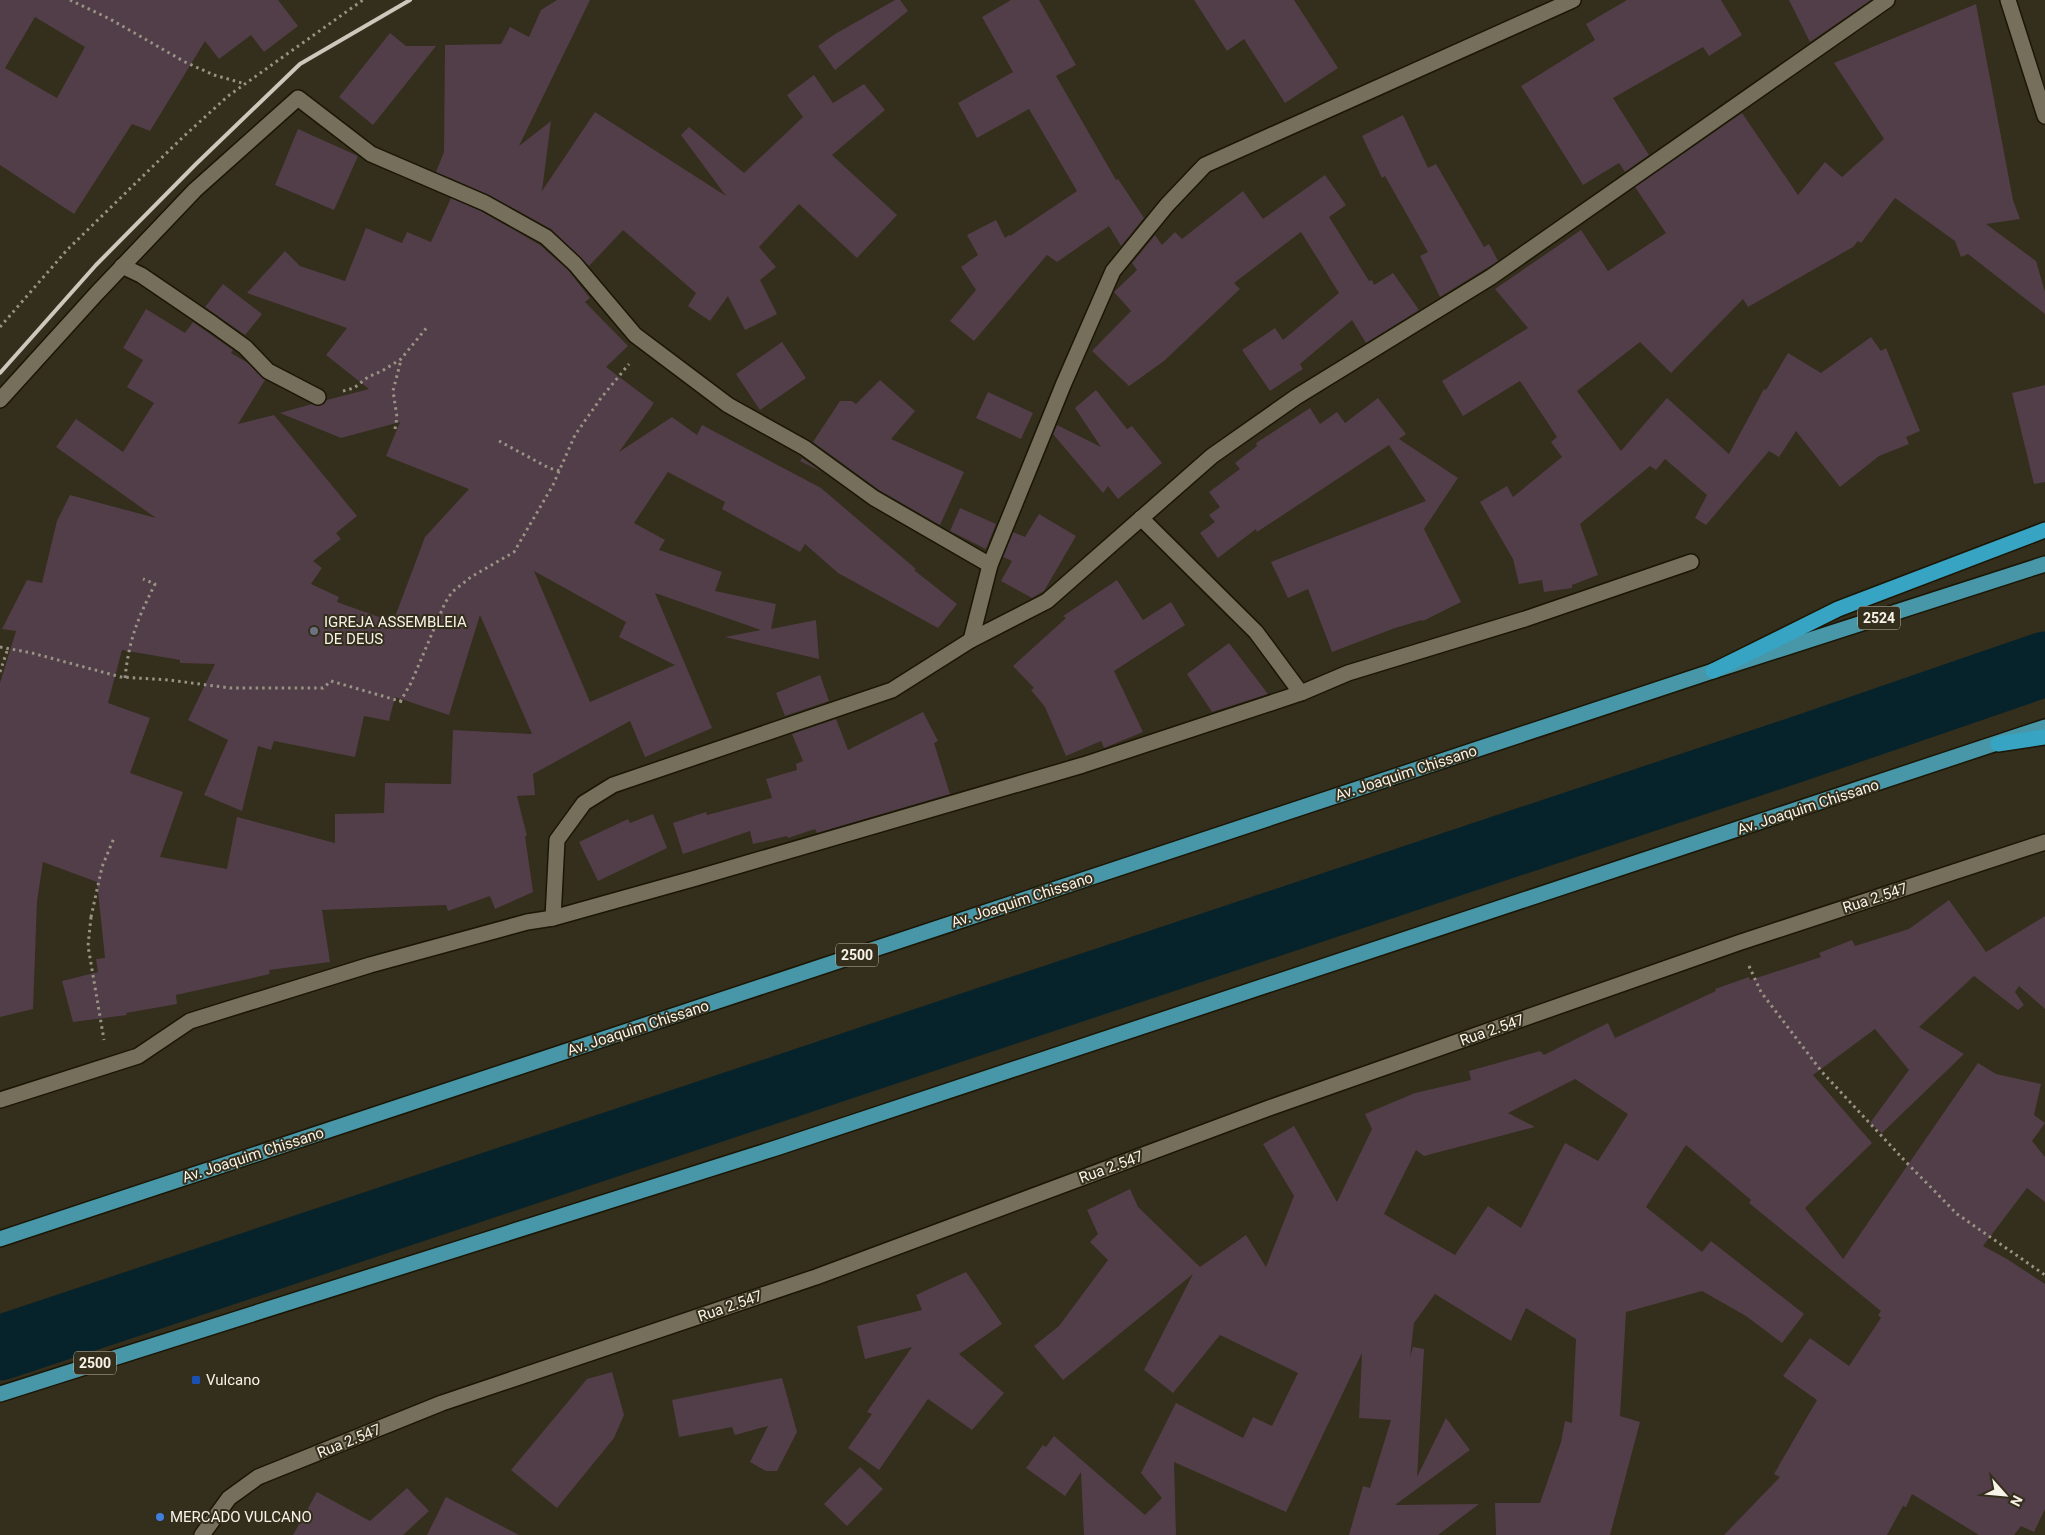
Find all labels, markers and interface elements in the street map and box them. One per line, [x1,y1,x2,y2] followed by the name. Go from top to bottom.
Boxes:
[1858,606,1900,630] road number: 2524
[324,613,467,648] place label: IGREJA ASSEMBLEIA DE DEUS
[308,625,320,637] marker: IGREJA ASSEMBLEIA DE DEUS
[1333,742,1479,804] street label: Av. Joaquim Chissano
[1735,776,1881,838] street label: Av. Joaquim Chissano
[949,869,1095,931] street label: Av. Joaquim Chissano
[1840,879,1910,917] street label: Rua 2.547
[836,944,878,966] road number: 2500
[565,997,711,1059] street label: Av. Joaquim Chissano
[1457,1011,1527,1049] street label: Rua 2.547
[180,1124,326,1186] street label: Av. Joaquim Chissano
[1076,1147,1146,1187] street label: Rua 2.547
[695,1287,765,1325] street label: Rua 2.547
[74,1352,116,1375] road number: 2500
[206,1371,260,1389] place label: Vulcano
[190,1374,202,1386] marker: Vulcano
[315,1420,383,1462] street label: Rua 2.547
[1980,1470,2030,1520] north arrow
[2007,1493,2026,1509] text: N
[170,1508,312,1526] place label: MERCADO VULCANO
[154,1511,166,1523] marker: MERCADO VULCANO

